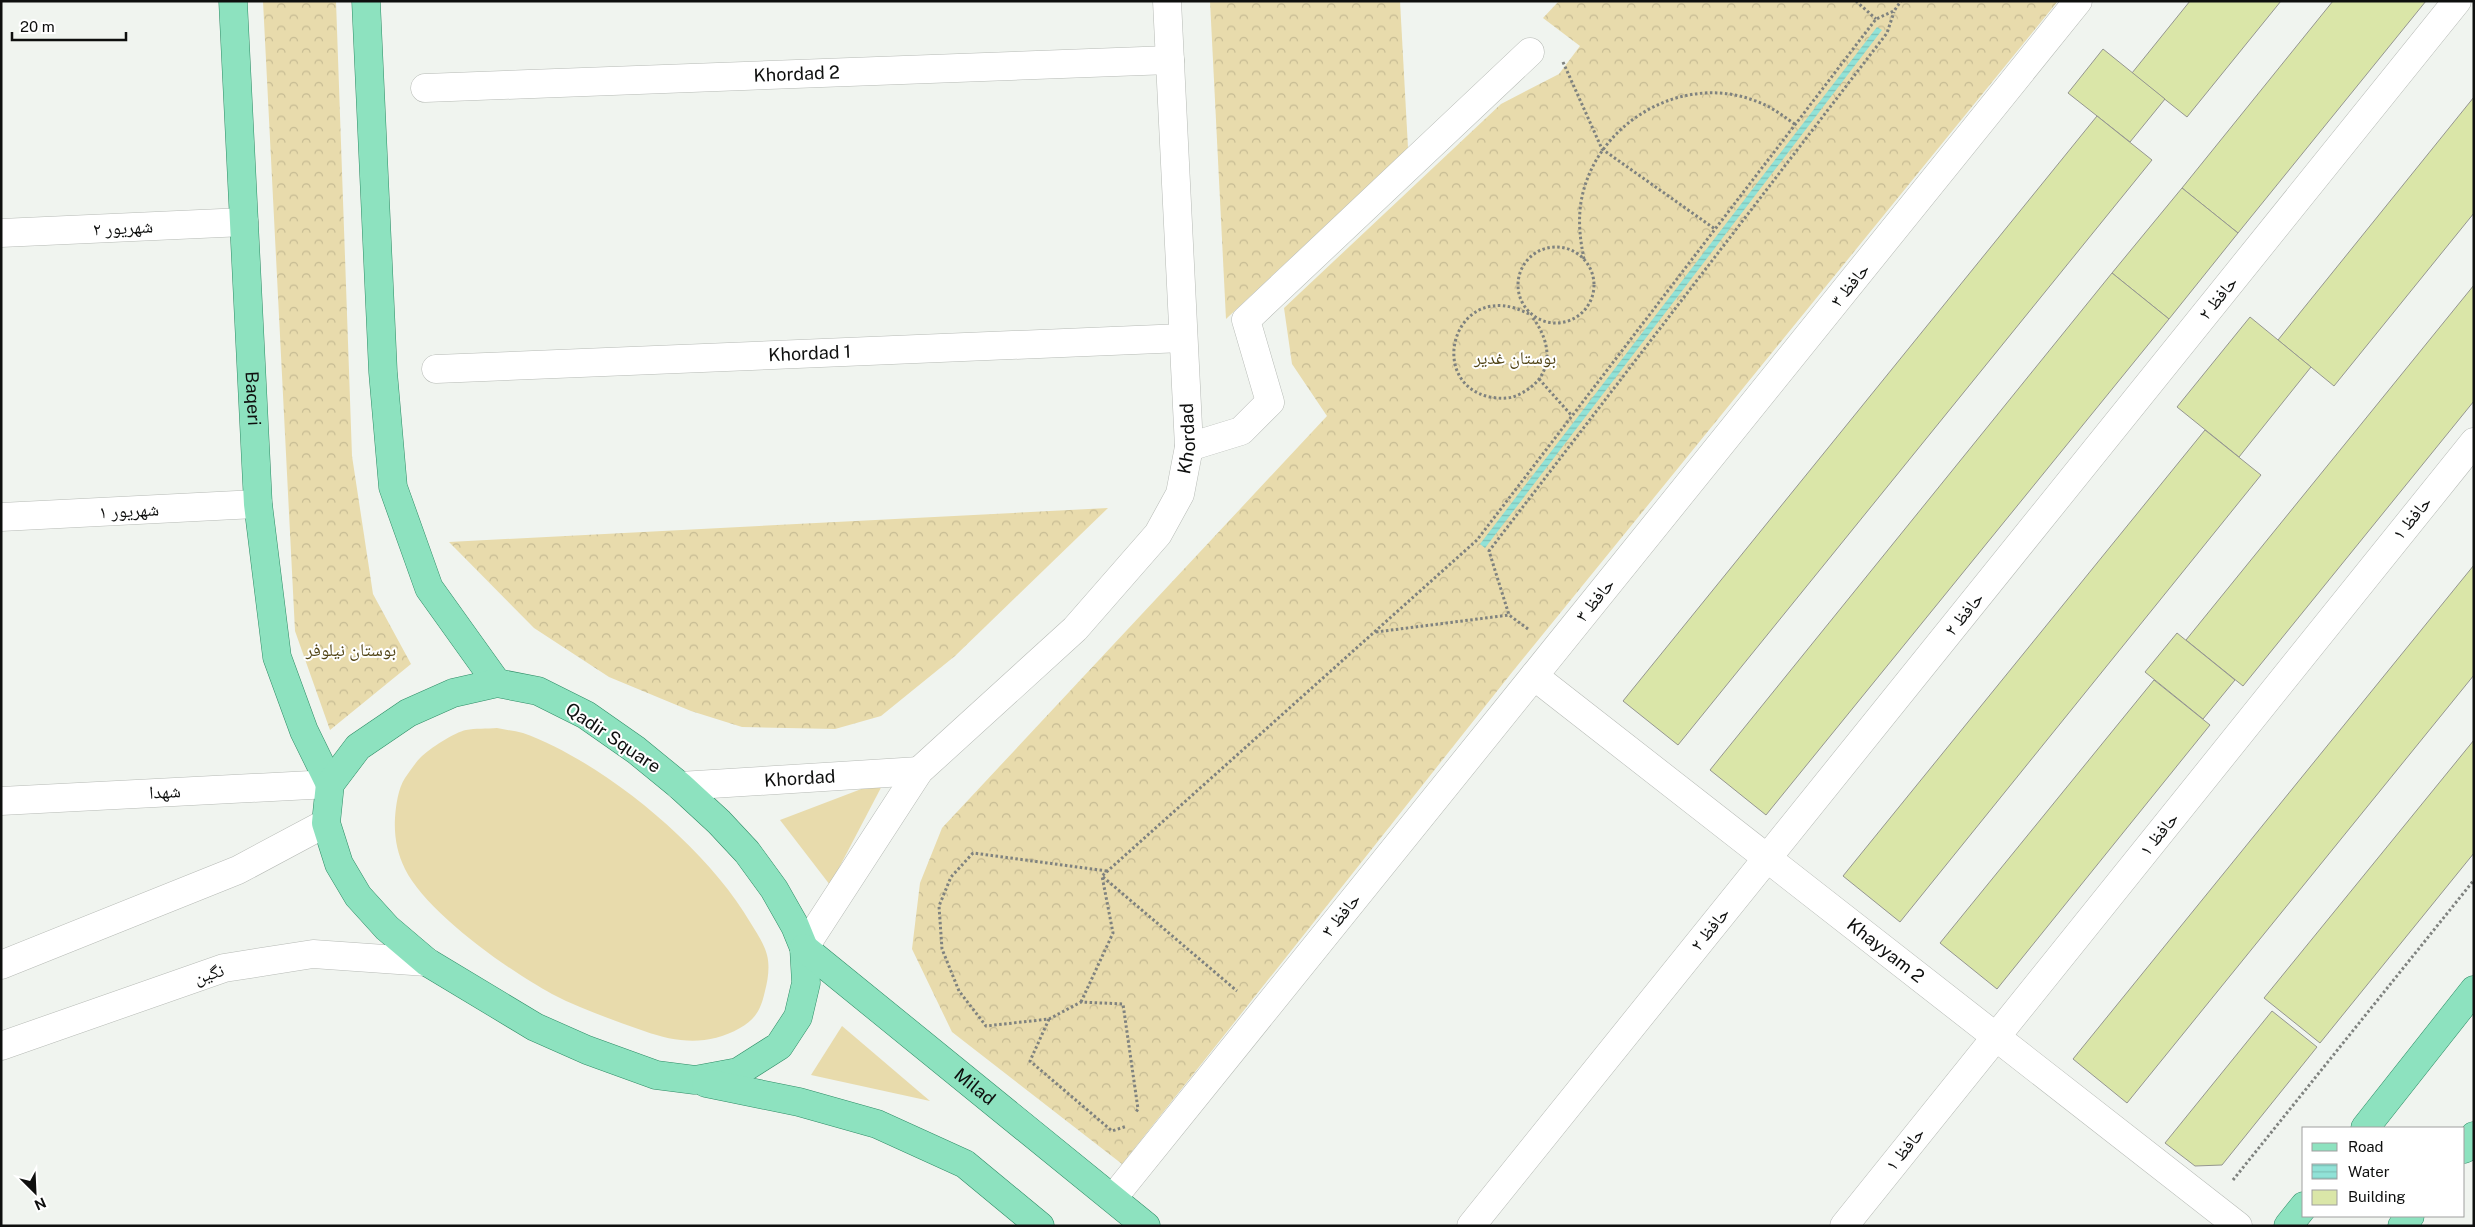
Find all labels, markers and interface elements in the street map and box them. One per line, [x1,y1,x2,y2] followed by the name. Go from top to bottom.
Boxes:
[12,10,126,42] scale bar
[20,18,55,35] text: 20 m
[753,61,840,86] street label: Khordad 2
[92,215,153,240] street label: شهریور ۲
[1826,259,1873,311] street label: حافظ ۳
[2194,272,2241,324] street label: حافظ ۲
[768,341,852,365] street label: Khordad 1
[1473,347,1556,369] park label: بوستان غدیر
[241,371,265,426] street label: Baqeri
[1173,403,1199,476] street label: Khordad
[2388,492,2435,544] street label: حافظ ۱
[98,498,159,523] street label: شهریور ۱
[1571,574,1618,626] street label: حافظ ۳
[1940,588,1987,640] street label: حافظ ۲
[305,639,396,661] park label: بوستان نیلوفر
[562,698,665,777] street label: Qadir Square
[764,765,836,791] street label: Khordad
[149,780,181,803] street label: شهدا
[2135,808,2182,860] street label: حافظ ۱
[1317,889,1364,941] street label: حافظ ۳
[1686,903,1733,955] street label: حافظ ۲
[1843,914,1929,987] street label: Khayyam 2
[191,959,227,989] street label: نگین
[950,1064,1000,1109] street label: Milad
[1881,1123,1928,1175] street label: حافظ ۱
[2302,1127,2465,1217] legend
[2348,1138,2384,1155] text: Road
[2348,1163,2390,1180] text: Water
[10,1167,60,1217] north arrow
[2348,1188,2406,1205] text: Building
[32,1194,49,1213] text: N

